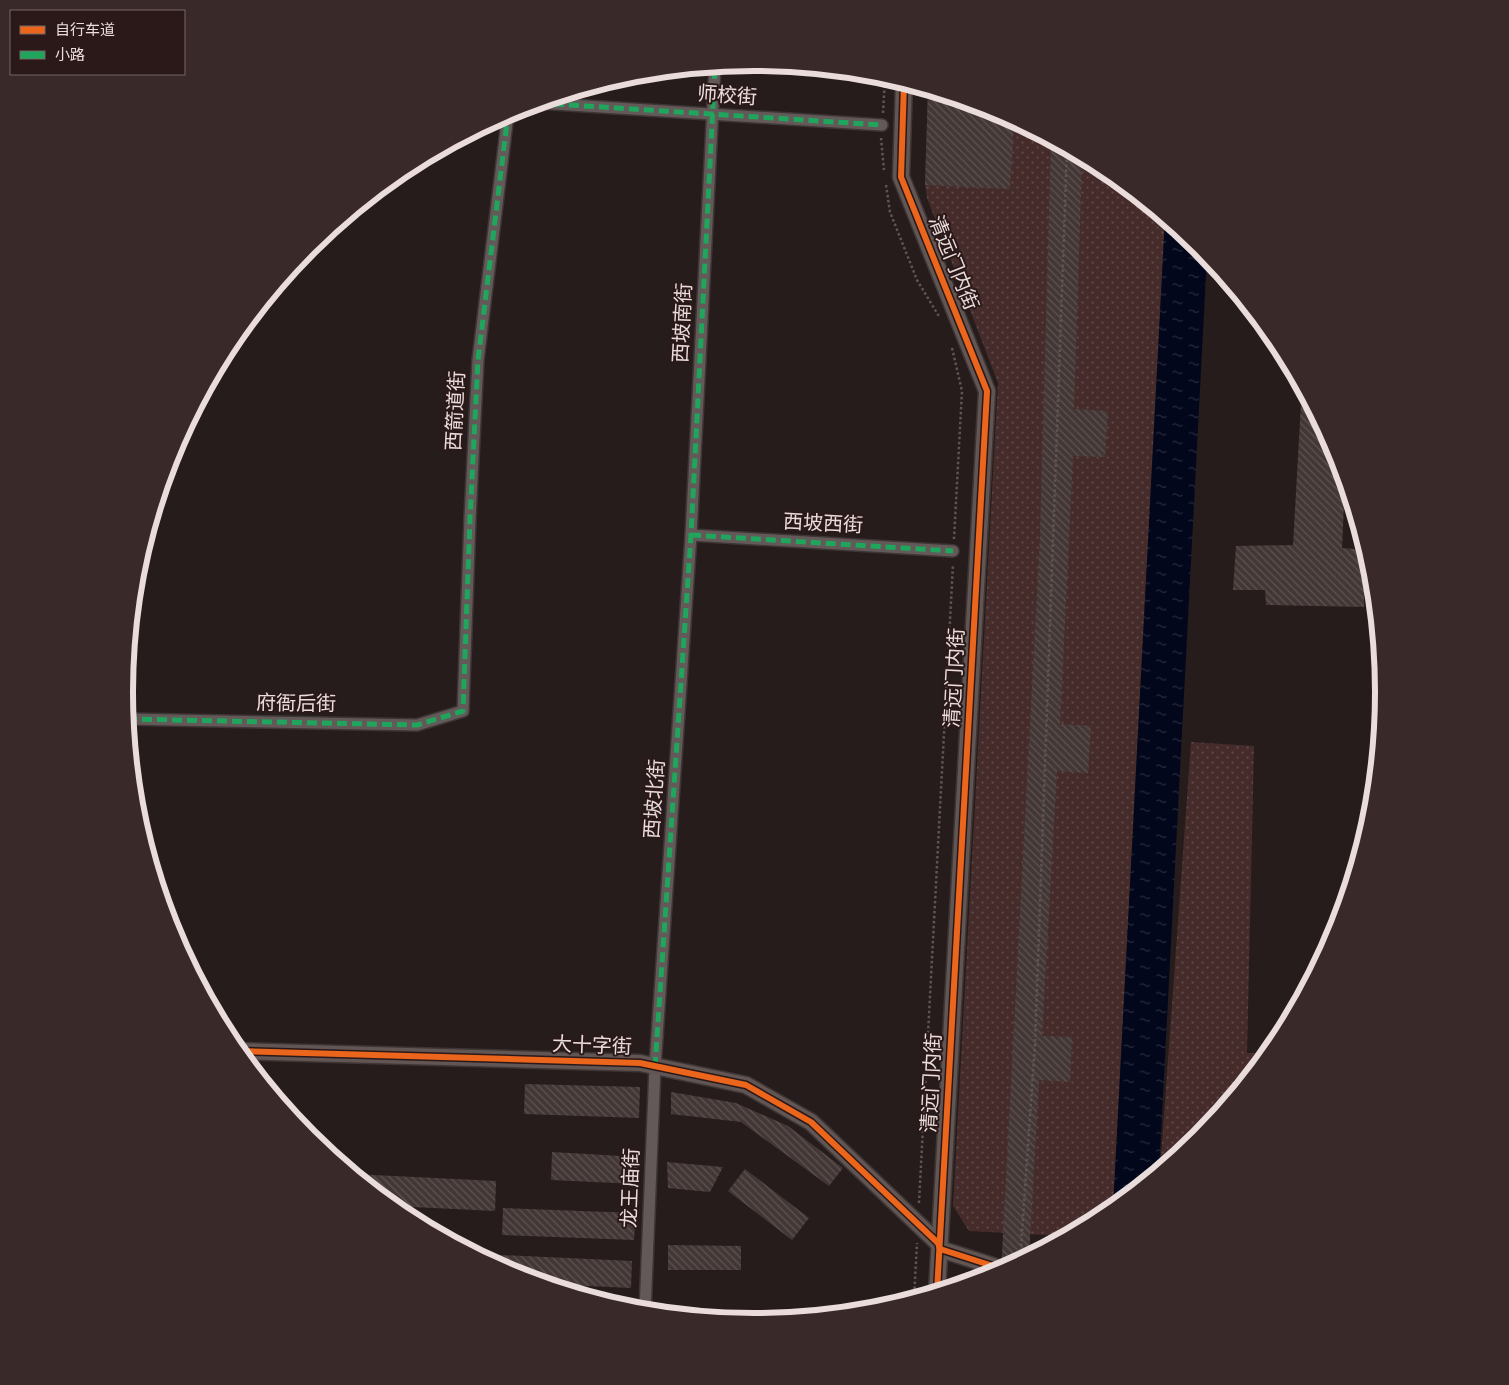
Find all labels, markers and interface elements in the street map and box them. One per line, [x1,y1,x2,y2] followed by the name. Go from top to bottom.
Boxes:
[10,10,185,75] legend
[55,22,115,38] text: 自行车道
[55,47,85,63] text: 小路
[696,83,758,108] street label: 师校街
[925,213,982,313] street label: 清远门内街
[670,282,695,363] street label: 西坡南街
[443,370,468,451] street label: 西箭道街
[783,511,864,536] street label: 西坡西街
[941,627,968,728] street label: 清远门内街
[256,692,336,715] street label: 府衙后街
[641,758,668,840] street label: 西坡北街
[918,1032,945,1133] street label: 清远门内街
[552,1034,632,1057] street label: 大十字街
[619,1148,642,1228] street label: 龙王庙街

